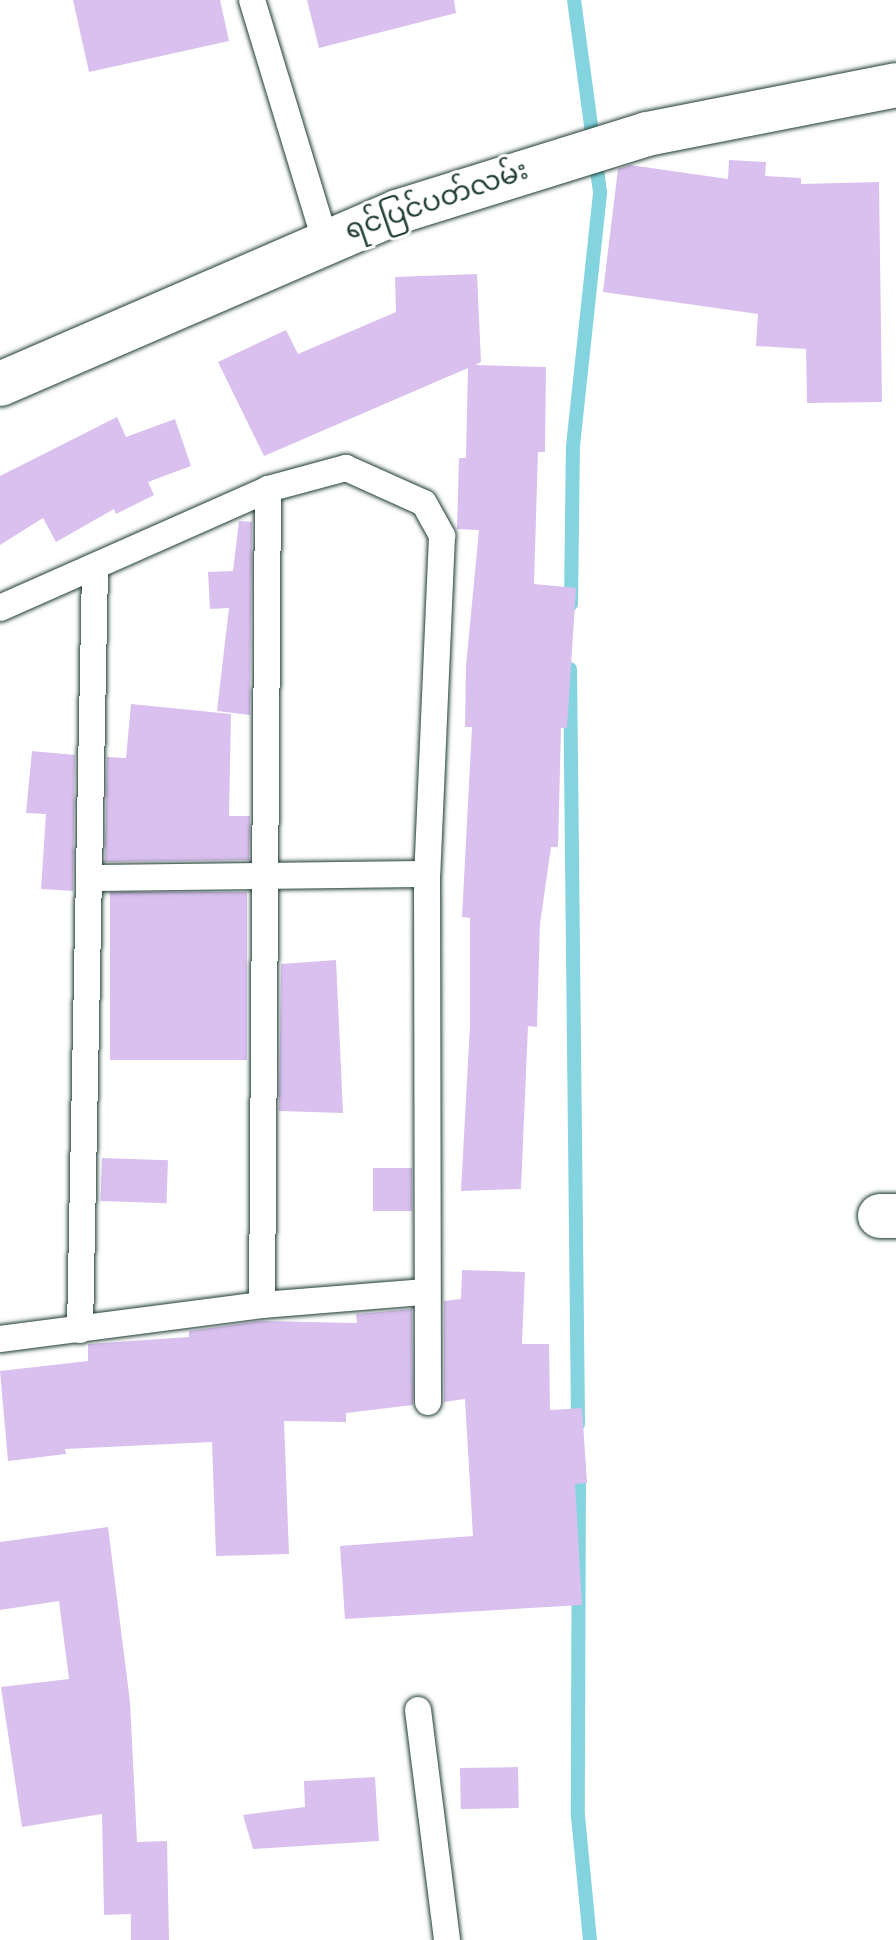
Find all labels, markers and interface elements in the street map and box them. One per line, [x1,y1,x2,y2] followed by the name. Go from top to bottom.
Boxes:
[341,155,533,249] street label: ရင်ပြင်ပတ်လမ်း

